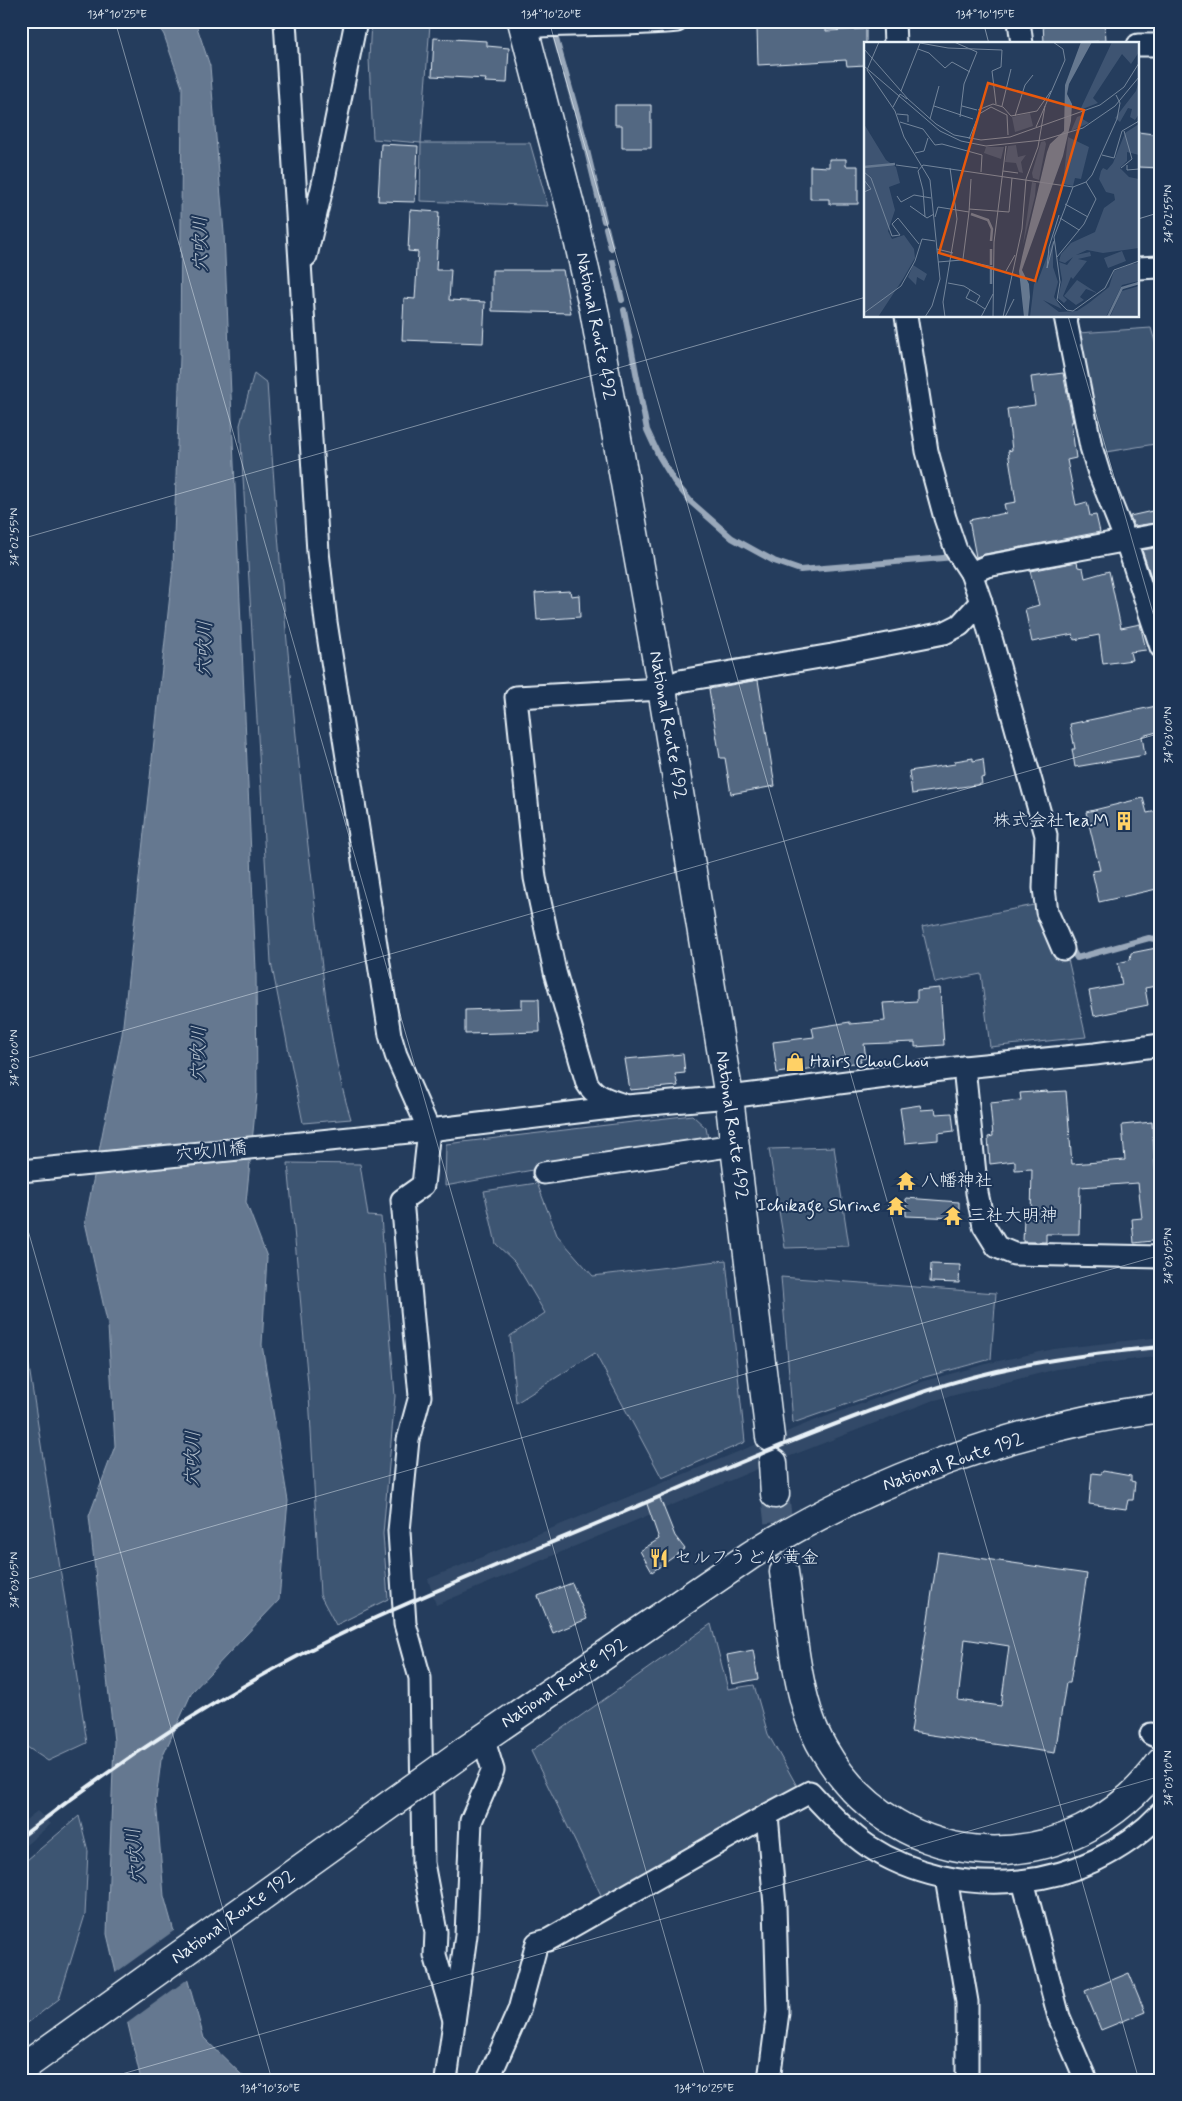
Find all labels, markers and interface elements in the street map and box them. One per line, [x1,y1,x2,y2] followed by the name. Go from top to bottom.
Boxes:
[87,7,147,23] text: 134°10'25"E
[521,7,581,23] text: 134°10'20"E
[955,7,1015,23] text: 134°10'15"E
[864,42,1140,318] inset map
[1161,185,1177,243] text: 34°02'55"N
[188,215,214,273] water label: 穴吹川
[570,250,622,402] street label: National Route 492
[7,508,23,566] text: 34°02'55"N
[192,620,218,678] water label: 穴吹川
[643,649,693,801] street label: National Route 492
[1161,706,1177,764] text: 34°03'00"N
[993,809,1109,833] place label: 株式会社Tea.M
[1113,810,1135,832] building icon: 株式会社Tea.M
[186,1025,212,1083] water label: 穴吹川
[7,1029,23,1087] text: 34°03'00"N
[710,1049,754,1201] street label: National Route 492
[810,1050,928,1074] place label: Hairs ChouChou
[784,1051,806,1073] shop icon: Hairs ChouChou
[174,1136,248,1168] street label: 穴吹川橋
[921,1169,993,1193] place label: 八幡神社
[895,1170,917,1192] temple icon: 八幡神社
[757,1194,881,1220] place label: Ichikage Shrine
[885,1195,907,1217] temple icon: Ichikage Shrine
[968,1204,1058,1228] place label: 三社大明神
[942,1205,964,1227] temple icon: 三社大明神
[1161,1228,1177,1284] text: 34°03'05"N
[879,1427,1027,1497] street label: National Route 192
[180,1430,206,1488] water label: 穴吹川
[674,1546,819,1570] place label: セルフうどん黄金
[648,1547,670,1569] restaurant icon: セルフうどん黄金
[7,1552,23,1608] text: 34°03'05"N
[496,1632,632,1734] street label: National Route 192
[1161,1750,1177,1806] text: 34°03'10"N
[121,1826,151,1886] water label: 穴吹川
[166,1864,300,1970] street label: National Route 192
[240,2081,300,2097] text: 134°10'30"E
[674,2081,734,2097] text: 134°10'25"E

